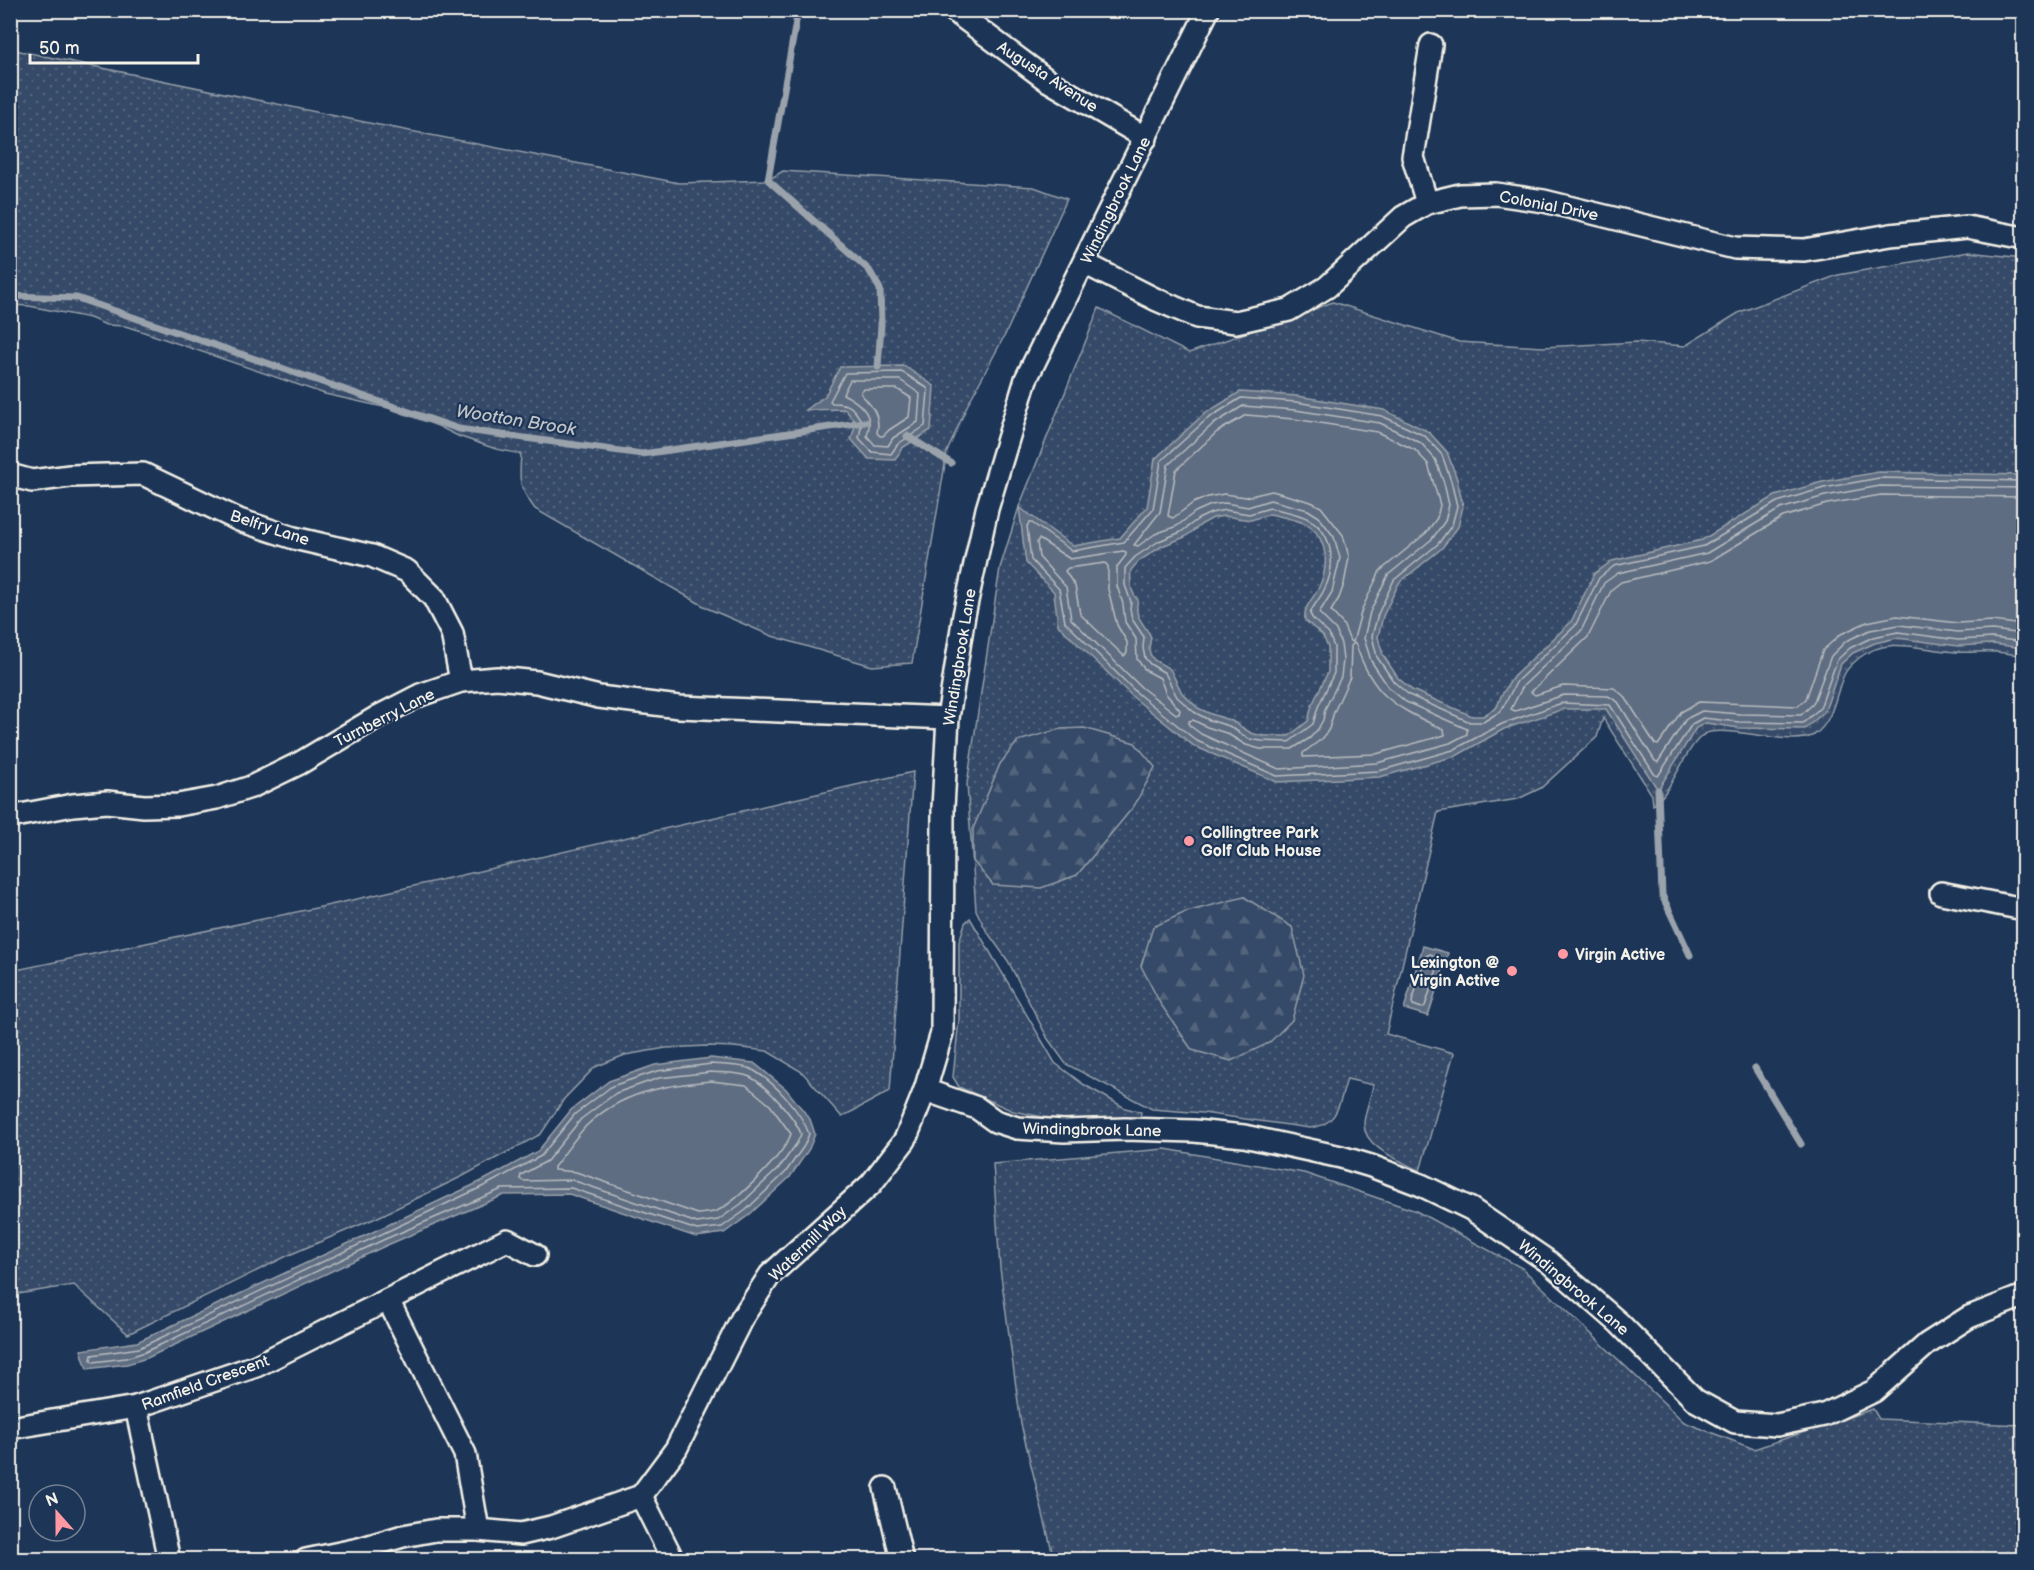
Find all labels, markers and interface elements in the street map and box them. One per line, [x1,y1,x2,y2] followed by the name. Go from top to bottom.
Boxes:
[30,27,198,65] scale bar
[39,38,80,59] text: 50 m
[993,38,1101,117] street label: Augusta Avenue
[1077,134,1156,267] street label: Windingbrook Lane
[1498,188,1600,225] street label: Colonial Drive
[454,401,578,441] water label: Wootton Brook
[227,507,312,550] street label: Belfry Lane
[940,587,981,727] street label: Windingbrook Lane
[331,685,438,752] street label: Turnberry Lane
[1201,824,1321,861] place label: Collingtree Park Golf Club House
[1182,834,1196,848] marker: Collingtree Park Golf Club House
[1575,946,1665,965] place label: Virgin Active
[1556,947,1570,961] marker: Virgin Active
[1410,954,1500,991] place label: Lexington @ Virgin Active
[1505,964,1519,978] marker: Lexington @ Virgin Active
[1022,1120,1162,1141] street label: Windingbrook Lane
[765,1202,851,1286] street label: Watermill Way
[1514,1236,1633,1340] street label: Windingbrook Lane
[139,1352,272,1415] street label: Ramfield Crescent
[27,1483,87,1543] north arrow
[43,1489,61,1511] text: N

